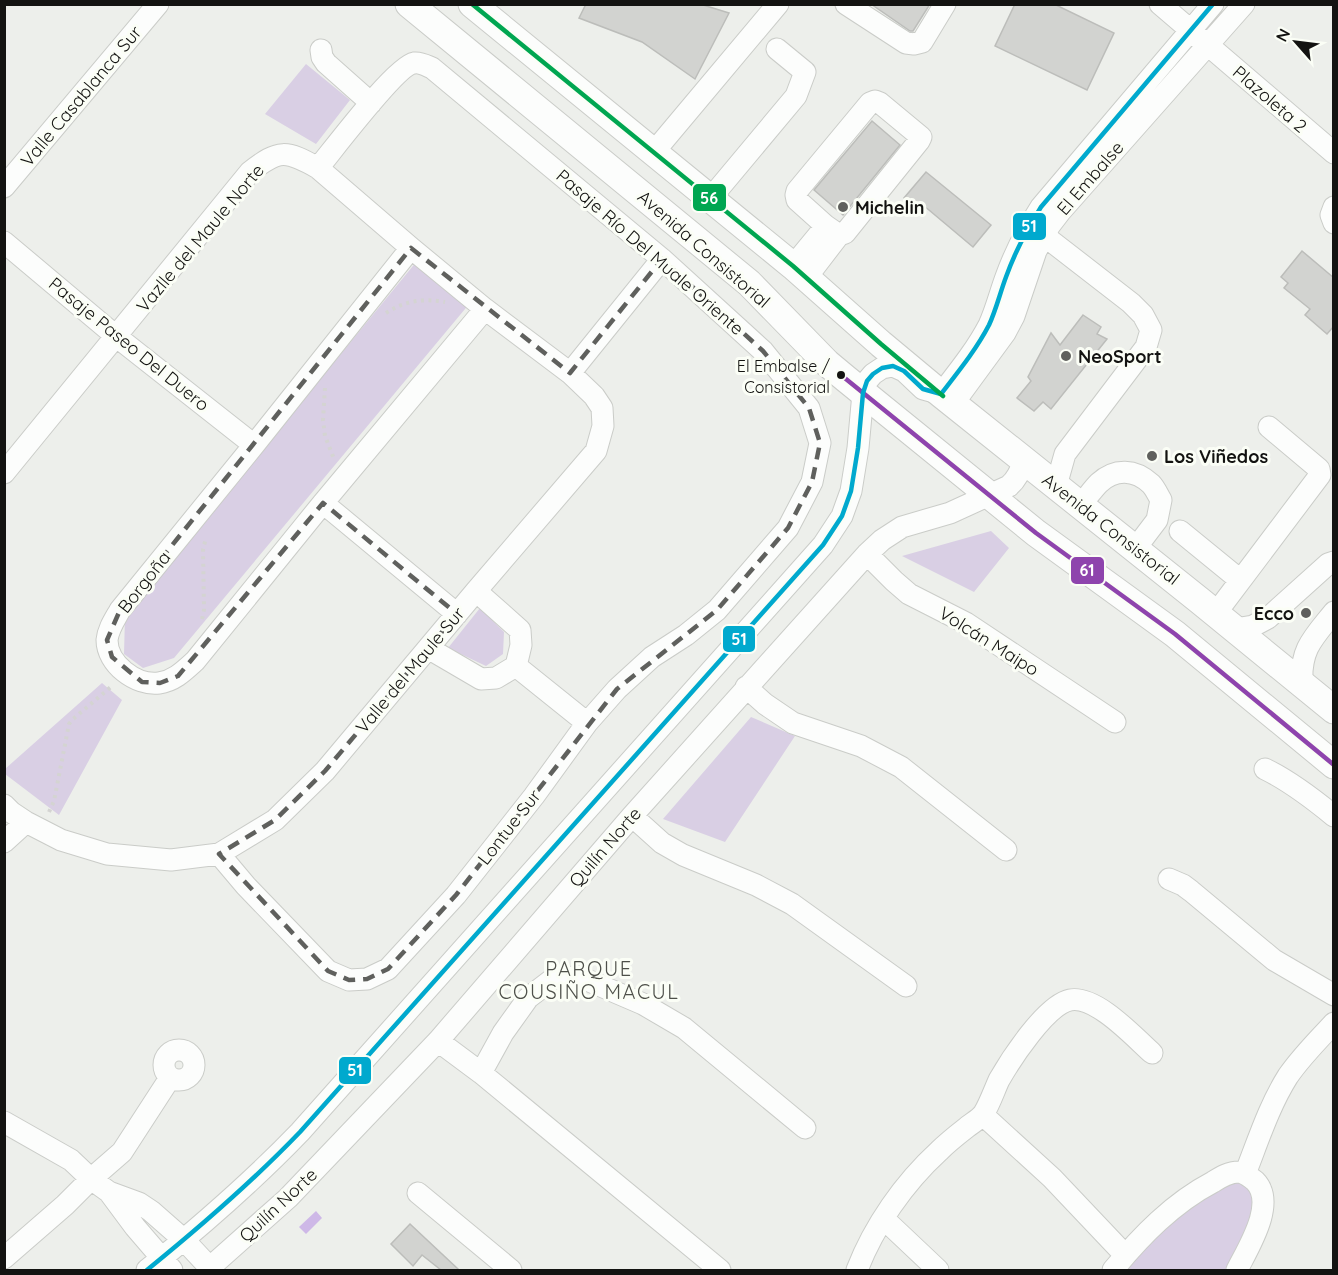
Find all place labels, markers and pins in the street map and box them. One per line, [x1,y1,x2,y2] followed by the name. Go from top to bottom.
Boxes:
[855,196,924,219] place label: Michelin
[836,200,850,214] marker: Michelin
[1078,345,1162,368] place label: NeoSport
[1059,349,1073,363] marker: NeoSport
[737,356,831,397] place label: El Embalse / Consistorial
[835,369,847,381] marker: El Embalse / Consistorial
[1164,445,1268,468] place label: Los Viñedos
[1145,449,1159,463] marker: Los Viñedos
[1254,602,1294,625] place label: Ecco
[1299,606,1313,620] marker: Ecco

